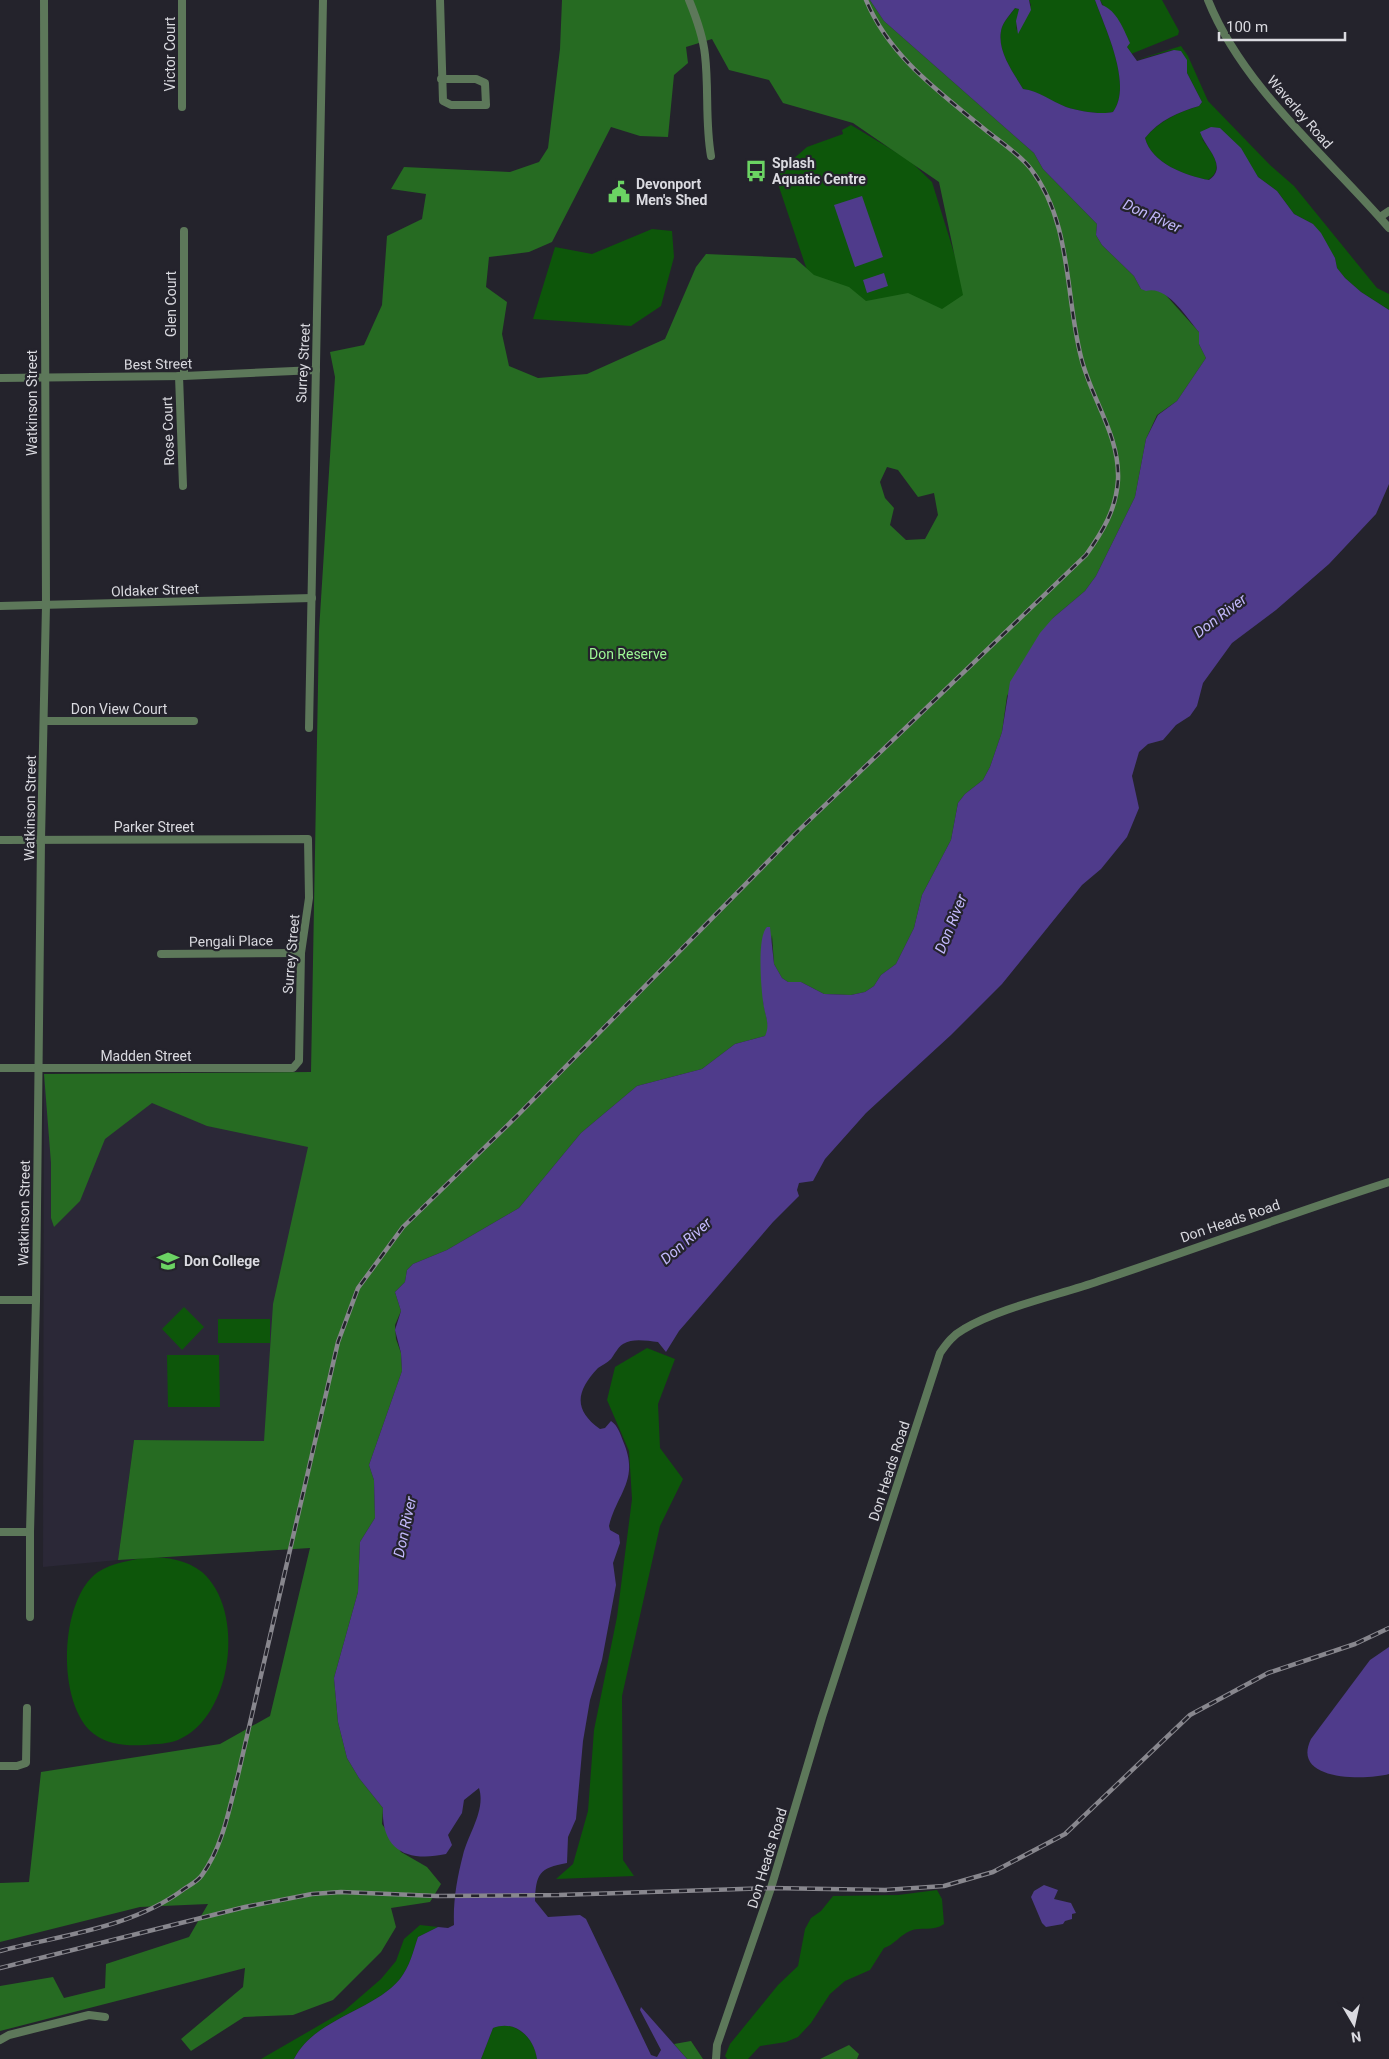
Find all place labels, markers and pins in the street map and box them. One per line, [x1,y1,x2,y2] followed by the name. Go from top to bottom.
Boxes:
[772,155,866,187] place label: Splash Aquatic Centre
[743,158,769,184] bus stop icon: Splash Aquatic Centre
[636,176,707,208] place label: Devonport Men's Shed
[606,179,632,205] public building icon: Devonport Men's Shed
[155,1248,181,1274] school or university icon: Don College
[184,1253,260,1269] place label: Don College

